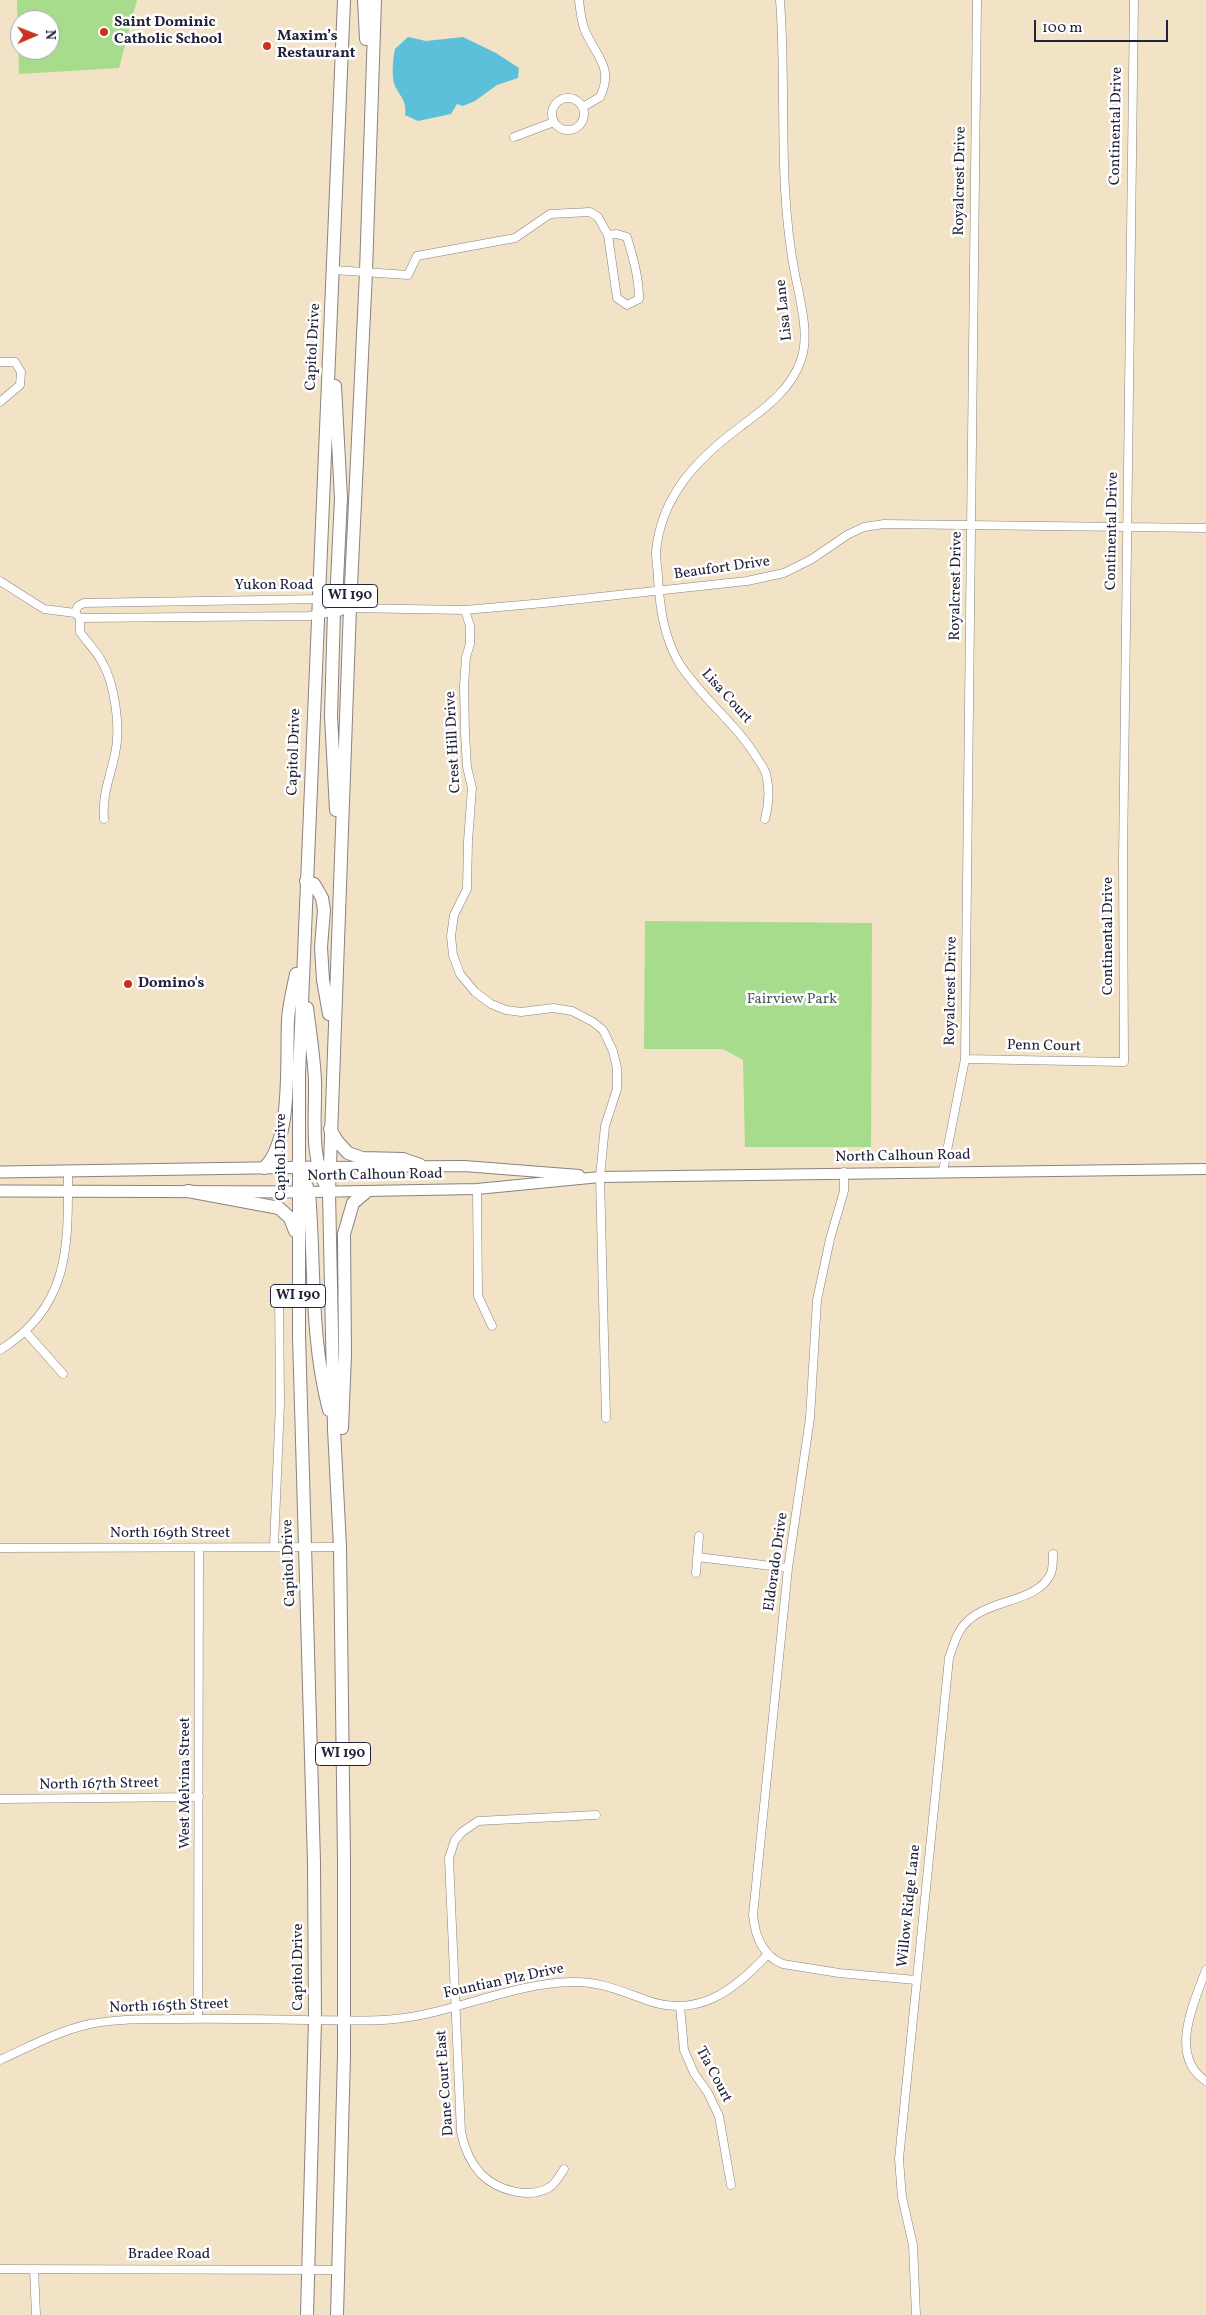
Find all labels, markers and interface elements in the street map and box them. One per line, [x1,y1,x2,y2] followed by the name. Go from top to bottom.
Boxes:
[10,10,60,60] north arrow
[1036,10,1170,42] scale bar
[114,14,222,49] place label: Saint Dominic Catholic School
[1042,18,1082,39] text: 100 m
[98,26,110,38] marker: Saint Dominic Catholic School
[277,28,355,63] place label: Maxim’s Restaurant
[40,29,59,40] text: N
[261,40,273,52] marker: Maxim’s Restaurant
[1107,67,1127,185] street label: Continental Drive
[951,126,971,236] street label: Royalcrest Drive
[773,278,797,342] street label: Lisa Lane
[303,303,325,391] street label: Capitol Drive
[1103,472,1123,590] street label: Continental Drive
[947,531,967,641] street label: Royalcrest Drive
[673,553,771,585] street label: Beaufort Drive
[235,577,313,595] street label: Yukon Road
[322,584,378,608] road number: WI 190
[697,666,755,728] street label: Lisa Court
[442,690,466,794] street label: Crest Hill Drive
[284,708,306,796] street label: Capitol Drive
[1100,877,1118,995] street label: Continental Drive
[942,936,962,1046] street label: Royalcrest Drive
[138,975,204,993] place label: Domino's
[122,978,134,990] marker: Domino's
[747,991,837,1009] park label: Fairview Park
[1007,1037,1081,1057] street label: Penn Court
[273,1113,291,1201] street label: Capitol Drive
[835,1147,971,1167] street label: North Calhoun Road
[307,1166,443,1186] street label: North Calhoun Road
[270,1284,326,1308] road number: WI 190
[761,1511,793,1613] street label: Eldorado Drive
[279,1519,301,1607] street label: Capitol Drive
[110,1525,230,1543] street label: North 169th Street
[177,1717,195,1849] street label: West Melvina Street
[316,1742,370,1766] road number: WI 190
[39,1775,159,1795] street label: North 167th Street
[895,1844,925,1968] street label: Willow Ridge Lane
[290,1923,308,2011] street label: Capitol Drive
[442,1960,566,2004] street label: Fountian Plz Drive
[109,1996,229,2018] street label: North 165th Street
[433,2029,459,2137] street label: Dane Court East
[691,2044,735,2106] street label: Tia Court
[128,2246,210,2264] street label: Bradee Road

